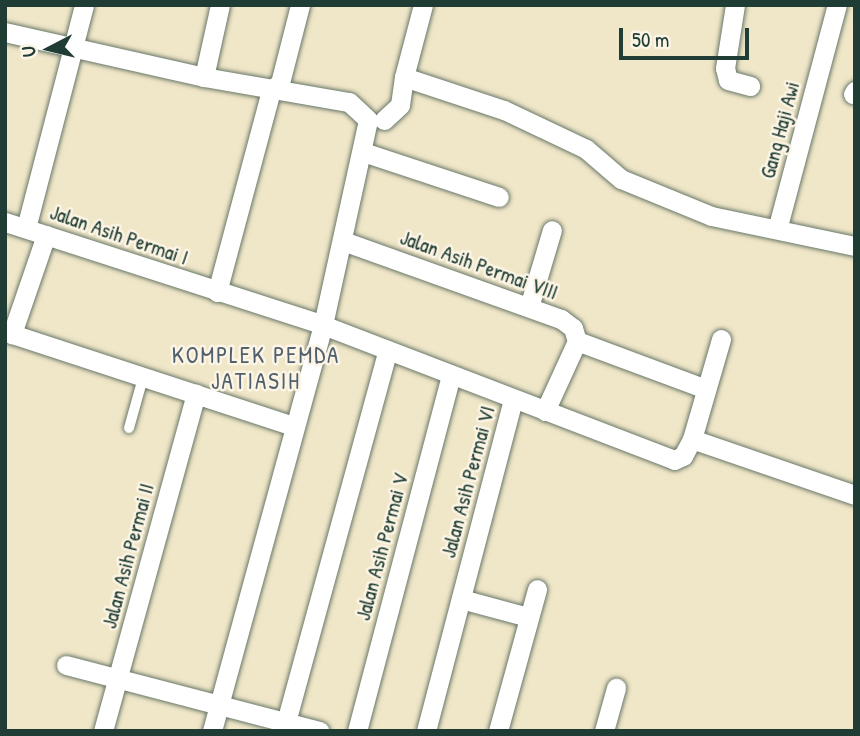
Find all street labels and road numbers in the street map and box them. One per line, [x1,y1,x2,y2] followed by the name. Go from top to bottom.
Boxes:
[755,79,805,181] street label: Gang Haji Awi
[47,200,191,270] street label: Jalan Asih Permai I
[397,225,561,305] street label: Jalan Asih Permai VIII
[436,403,500,561] street label: Jalan Asih Permai VI
[350,471,414,623] street label: Jalan Asih Permai V
[97,481,159,631] street label: Jalan Asih Permai II

